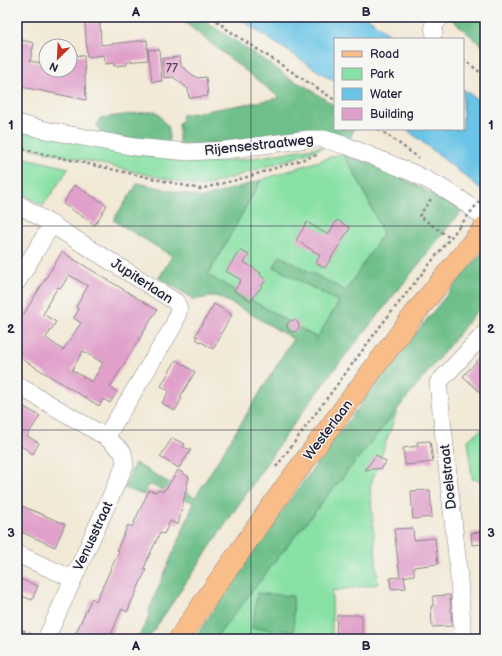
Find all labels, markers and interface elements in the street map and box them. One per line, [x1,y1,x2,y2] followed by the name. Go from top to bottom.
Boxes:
[131,4,140,20] text: A
[361,4,371,20] text: B
[38,38,78,78] north arrow
[334,38,464,130] legend
[370,47,399,62] text: Road
[48,59,61,74] text: N
[166,61,178,76] house number: 77
[370,67,394,82] text: Park
[370,87,402,102] text: Water
[370,107,414,122] text: Building
[8,117,14,133] text: 1
[488,117,494,133] text: 1
[203,131,315,159] street label: Rijensestraatweg
[108,255,176,307] street label: Jupiterlaan
[7,321,15,337] text: 2
[487,321,495,337] text: 2
[300,396,356,464] street label: Westerlaan
[436,443,460,510] street label: Doelstraat
[70,498,117,573] street label: Venusstraat
[7,525,15,541] text: 3
[487,525,495,541] text: 3
[131,638,140,654] text: A
[361,638,371,654] text: B

